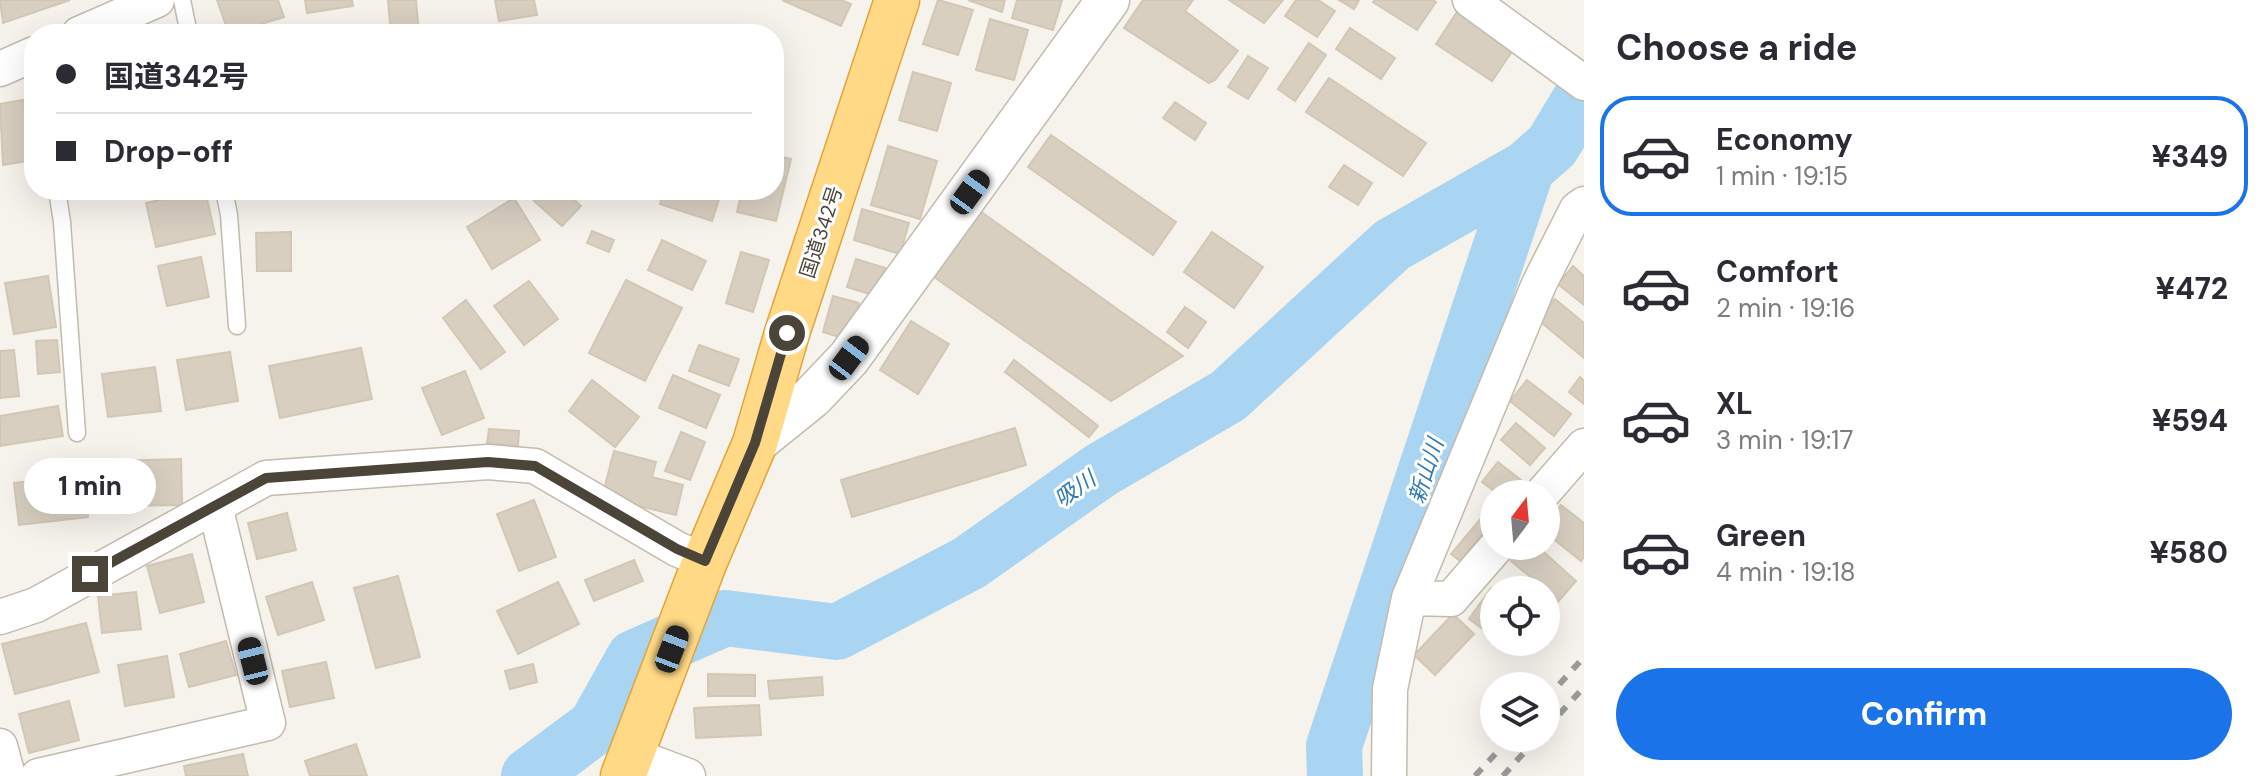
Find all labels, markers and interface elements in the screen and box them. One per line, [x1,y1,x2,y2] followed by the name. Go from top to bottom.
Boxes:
[1616,24,1857,71] text: Choose a ride
[104,57,249,96] text: 国道342号
[1620,120,1692,192] icon: car
[1716,120,1853,159] text: Economy
[104,132,233,171] text: Drop-off
[2152,137,2228,176] text: ¥349
[1716,159,1848,193] text: 1 min · 19:15
[946,166,994,218] car
[794,183,848,281] street label: 国道342号
[1620,252,1692,324] icon: car
[1716,252,1839,291] text: Comfort
[2156,269,2228,308] text: ¥472
[1716,291,1855,325] text: 2 min · 19:16
[769,315,805,351] route start
[825,332,873,384] car
[1620,384,1692,456] icon: car
[1716,384,1753,423] text: XL
[2152,401,2228,440] text: ¥594
[1716,423,1853,457] text: 3 min · 19:17
[1402,433,1451,507] water label: 新山川
[24,458,156,514] callout: 1 min
[1049,463,1103,514] water label: 吸川
[58,469,122,503] text: 1 min
[1480,480,1560,560] north arrow
[1480,480,1560,752] map controls
[1620,516,1692,588] icon: car
[1716,516,1806,555] text: Green
[2149,533,2228,572] text: ¥580
[1716,555,1856,589] text: 4 min · 19:18
[72,556,108,592] route end
[1480,576,1560,656] button: locate
[652,622,692,676] car
[236,635,270,687] car
[1616,668,2232,760] button: Confirm
[1480,672,1560,752] button: layers

